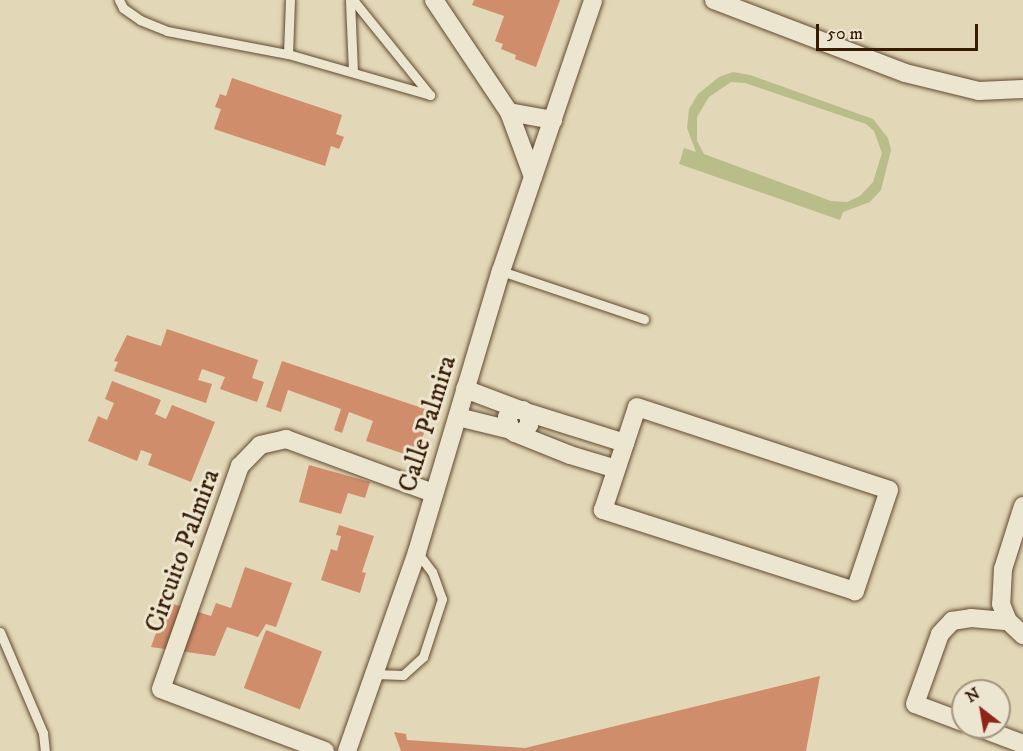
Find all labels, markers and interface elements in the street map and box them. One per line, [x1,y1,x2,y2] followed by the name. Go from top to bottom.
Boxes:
[819,12,981,50] scale bar
[827,23,863,45] text: 50 m
[392,352,464,496] street label: Calle Palmira
[139,465,227,637] street label: Circuito Palmira
[951,679,1011,739] north arrow
[962,683,984,707] text: N

